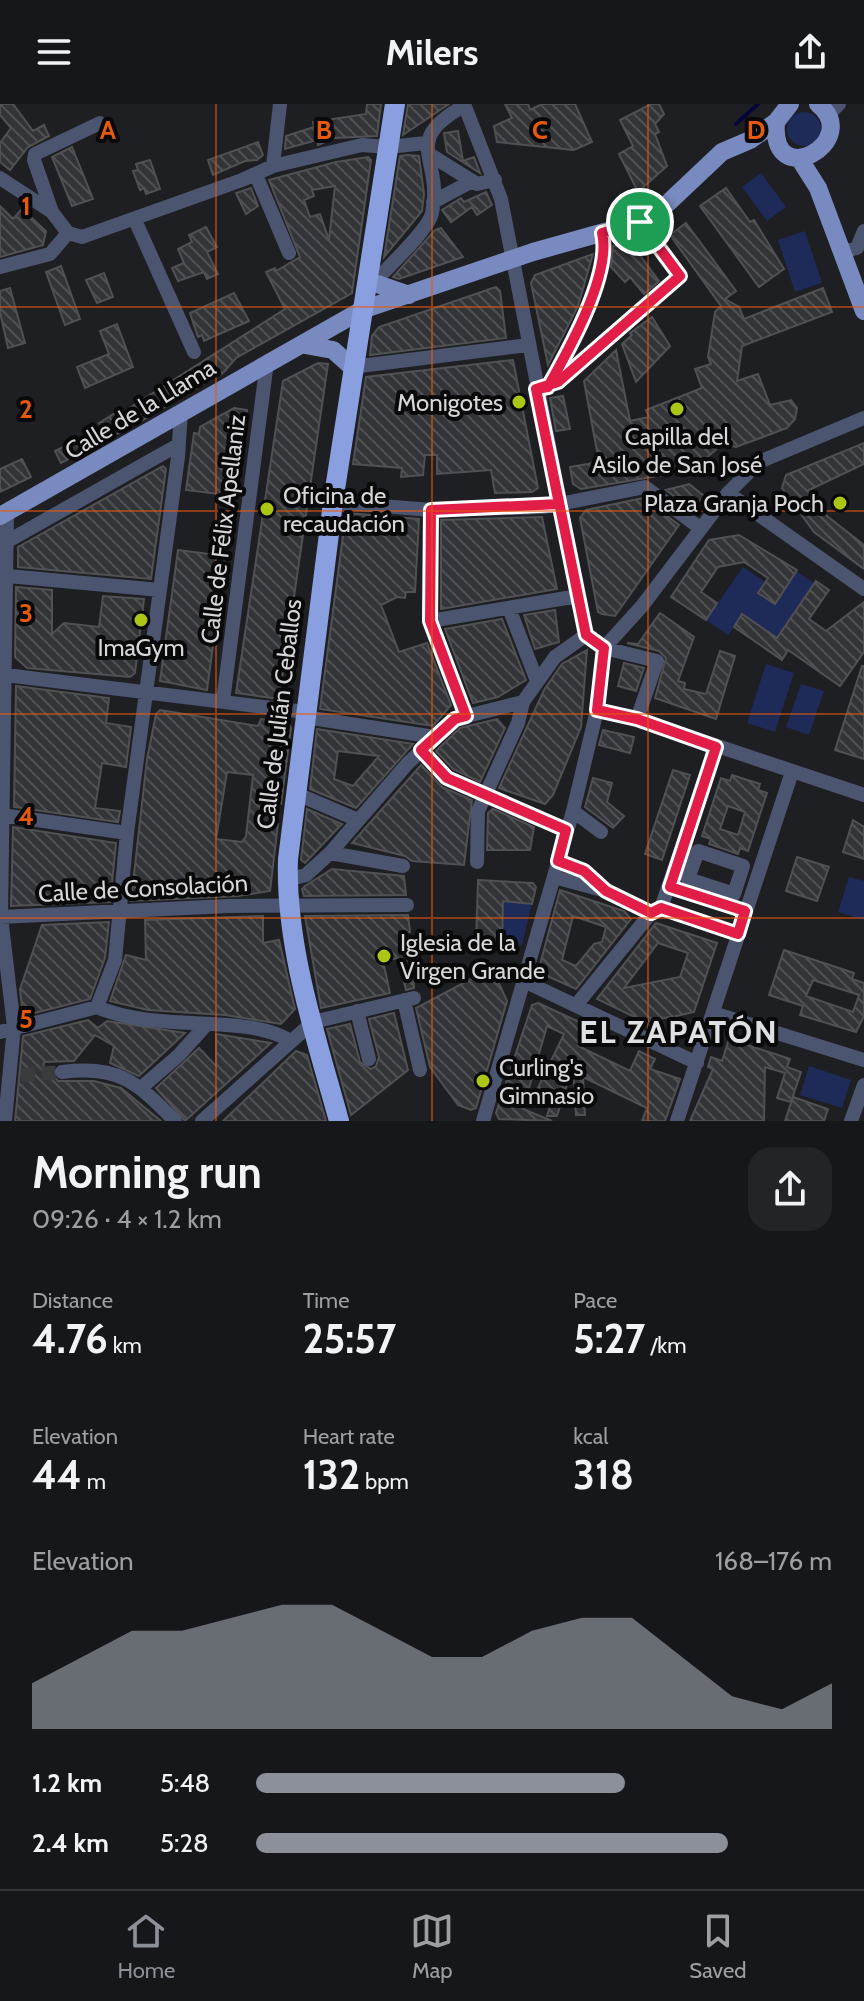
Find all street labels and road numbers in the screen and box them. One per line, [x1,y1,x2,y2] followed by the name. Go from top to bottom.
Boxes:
[59,352,221,465] street label: Calle de la Llama
[195,413,251,645] street label: Calle de Félix Apellaniz
[250,597,308,831] street label: Calle de Julián Ceballos
[37,868,249,908] street label: Calle de Consolación

